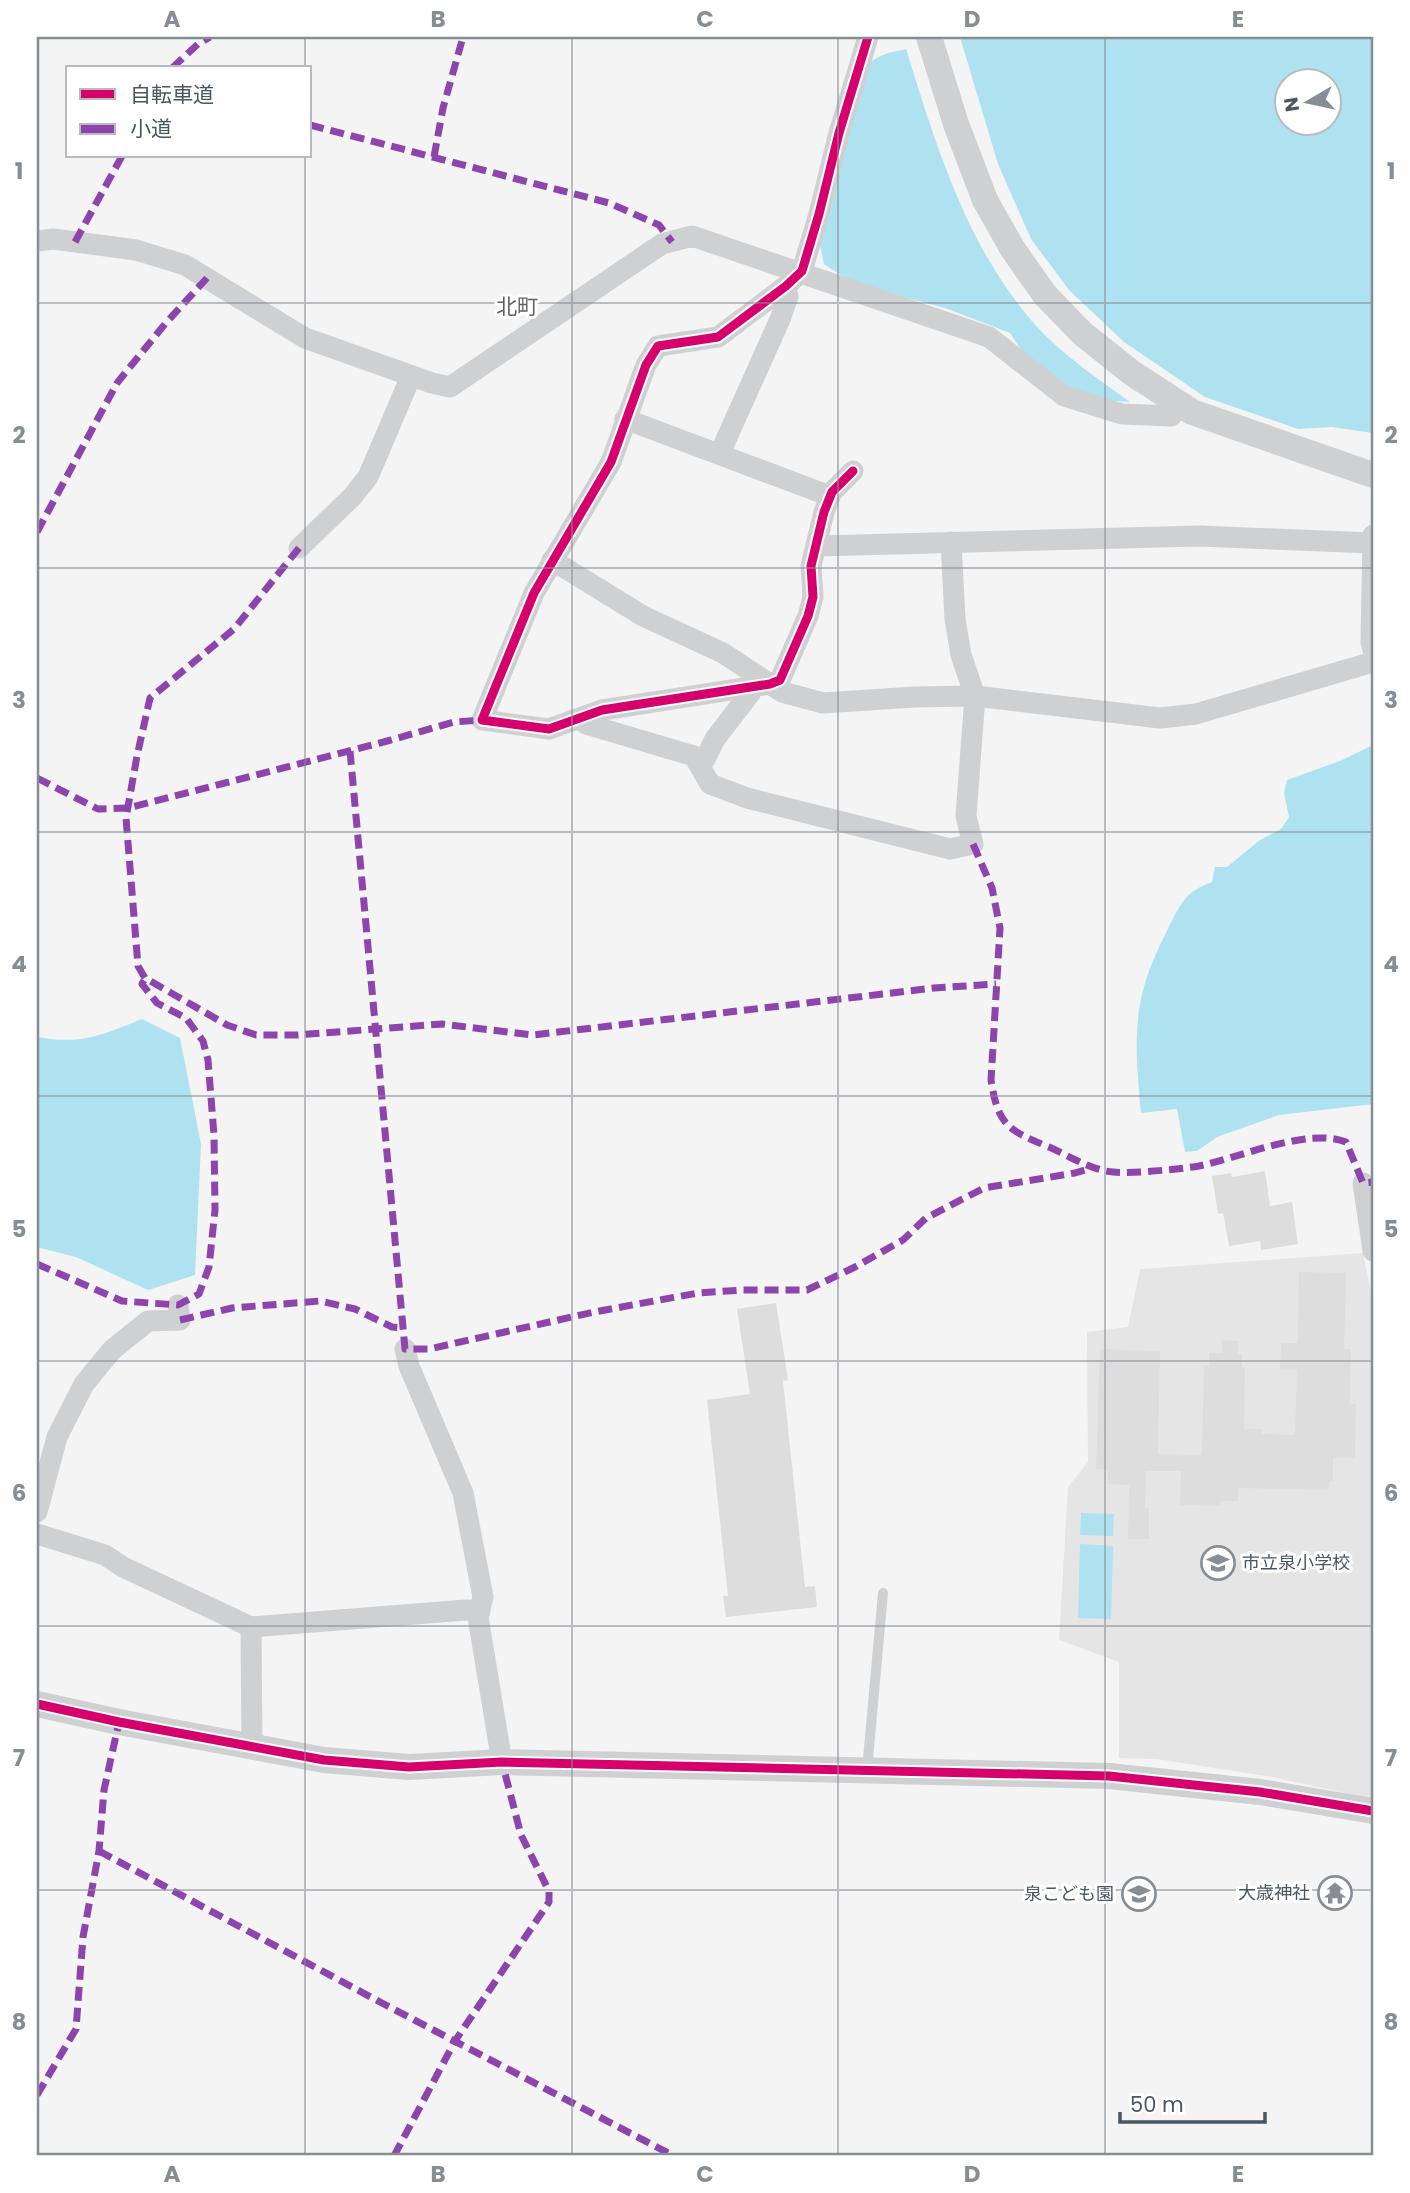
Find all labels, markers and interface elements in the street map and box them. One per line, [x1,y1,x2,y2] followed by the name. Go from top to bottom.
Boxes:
[164,3,181,35] text: A
[430,3,446,35] text: B
[696,3,714,35] text: C
[964,3,980,35] text: D
[1232,3,1244,35] text: E
[66,66,312,158] legend
[1274,66,1344,136] north arrow
[130,80,214,109] text: 自転車道
[1277,95,1306,114] text: N
[130,114,172,143] text: 小道
[15,155,23,187] text: 1
[1387,155,1395,187] text: 1
[496,292,538,321] district label: 北町
[12,419,26,451] text: 2
[1384,419,1398,451] text: 2
[12,684,26,716] text: 3
[1384,684,1398,716] text: 3
[11,948,27,980] text: 4
[1383,948,1399,980] text: 4
[12,1213,26,1245] text: 5
[1384,1213,1398,1245] text: 5
[12,1477,26,1509] text: 6
[1384,1477,1398,1509] text: 6
[1199,1544,1237,1582] school or university icon: 市立泉小学校
[1242,1550,1350,1575] place label: 市立泉小学校
[13,1742,25,1774] text: 7
[1385,1742,1397,1774] text: 7
[1316,1874,1354,1912] temple icon: 大歳神社
[1120,1875,1158,1913] school or university icon: 泉こども園
[1238,1880,1310,1905] place label: 大歳神社
[1024,1881,1114,1906] place label: 泉こども園
[12,2006,26,2038] text: 8
[1384,2006,1398,2038] text: 8
[1120,2081,1265,2125] scale bar
[1130,2090,1184,2119] text: 50 m
[164,2158,181,2190] text: A
[430,2158,446,2190] text: B
[696,2158,714,2190] text: C
[964,2158,980,2190] text: D
[1232,2158,1244,2190] text: E

